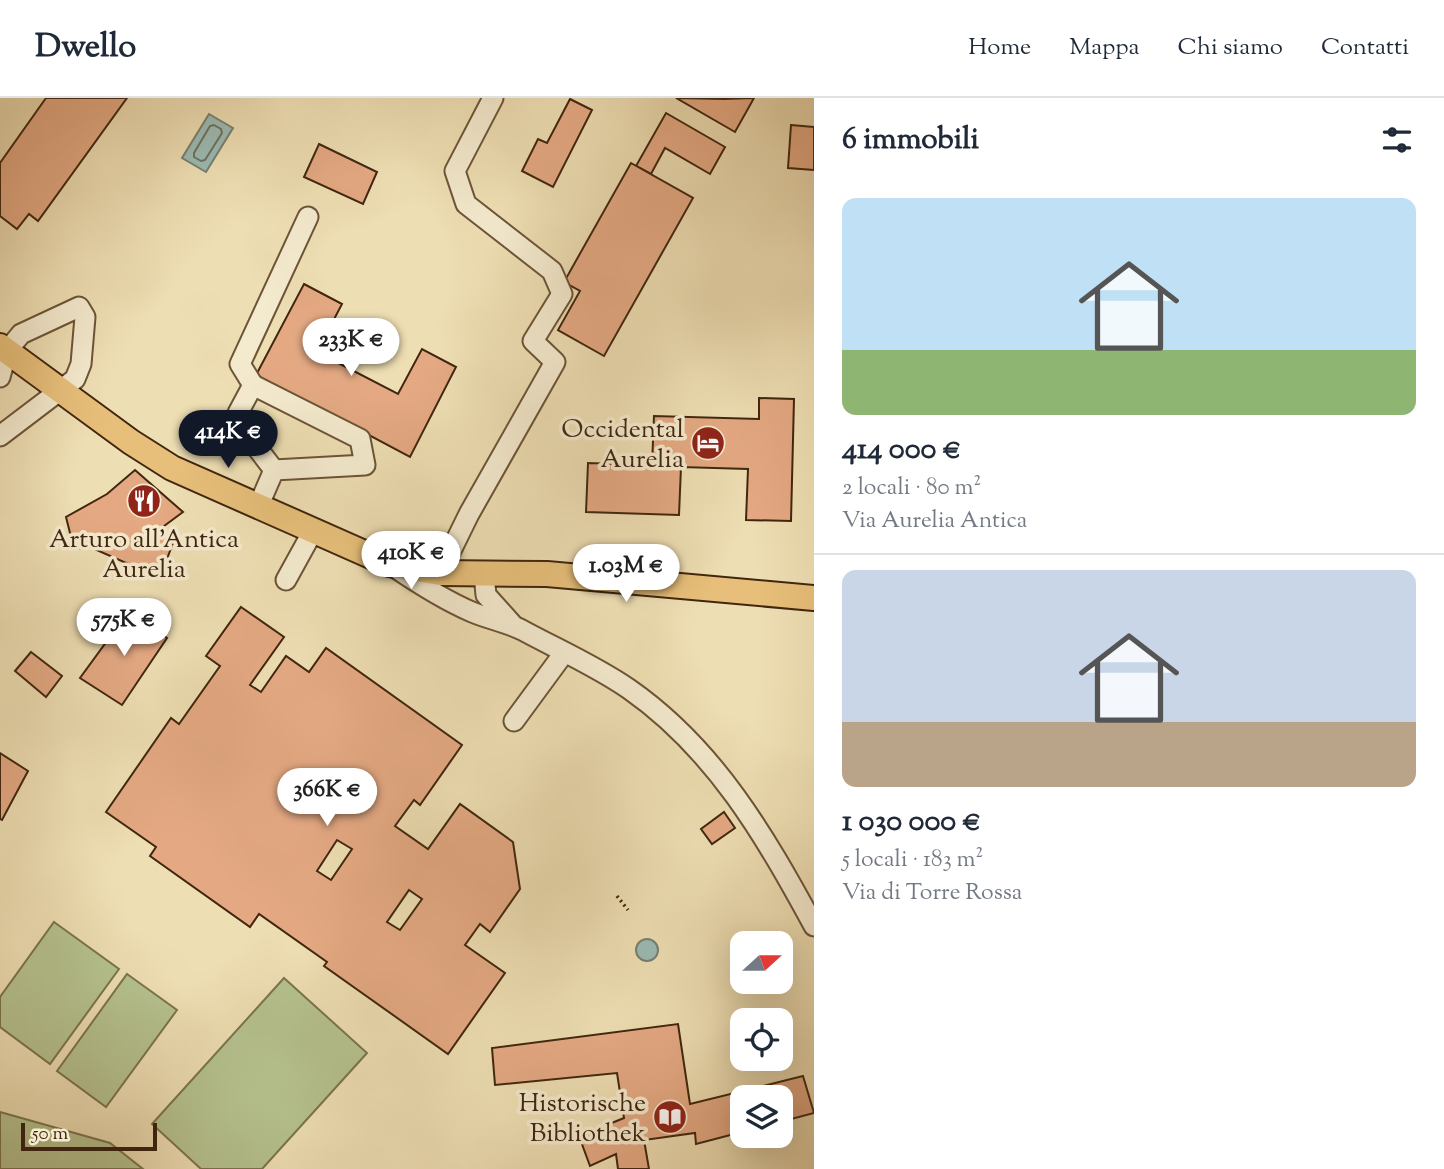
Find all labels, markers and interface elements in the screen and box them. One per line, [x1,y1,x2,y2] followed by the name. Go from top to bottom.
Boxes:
[35,24,136,72] text: Dwello
[968,31,1031,65] text: Home
[1069,31,1140,65] text: Mappa
[1178,31,1283,65] text: Chi siamo
[1321,31,1409,65] text: Contatti
[842,119,979,162] text: 6 immobili
[1378,121,1416,159] icon: filters
[1066,243,1192,369] icon: home
[294,318,408,378] pin: 233K €
[318,324,384,357] text: 233K €
[171,410,285,470] pin: 414K €
[561,412,684,479] place label: Occidental Aurelia
[195,416,261,449] text: 414K €
[689,424,727,462] hotel icon: Occidental Aurelia
[842,429,961,472] text: 414 000 €
[842,472,981,505] text: 2 locali · 80 m²
[125,482,163,520] restaurant icon: Arturo all'Antica Aurelia
[842,505,1027,538] text: Via Aurelia Antica
[49,522,239,589] place label: Arturo all'Antica Aurelia
[354,532,468,591] pin: 410K €
[377,537,445,570] text: 410K €
[561,545,691,604] pin: 1.03M €
[589,550,663,583] text: 1.03M €
[67,598,181,658] pin: 575K €
[93,604,155,637] text: 575K €
[1066,615,1192,741] icon: home
[270,768,384,828] pin: 366K €
[293,774,361,807] text: 366K €
[842,801,981,844] text: 1 030 000 €
[842,844,983,877] text: 5 locali · 183 m²
[842,877,1022,910] text: Via di Torre Rossa
[730,931,793,994] north arrow
[730,931,793,1148] map controls
[730,1008,793,1071] button: locate
[730,1085,793,1148] button: layers
[519,1086,646,1153] place label: Historische Bibliothek
[651,1098,689,1136] library icon: Historische Bibliothek
[21,1120,158,1152] scale bar
[32,1121,68,1148] text: 50 m

